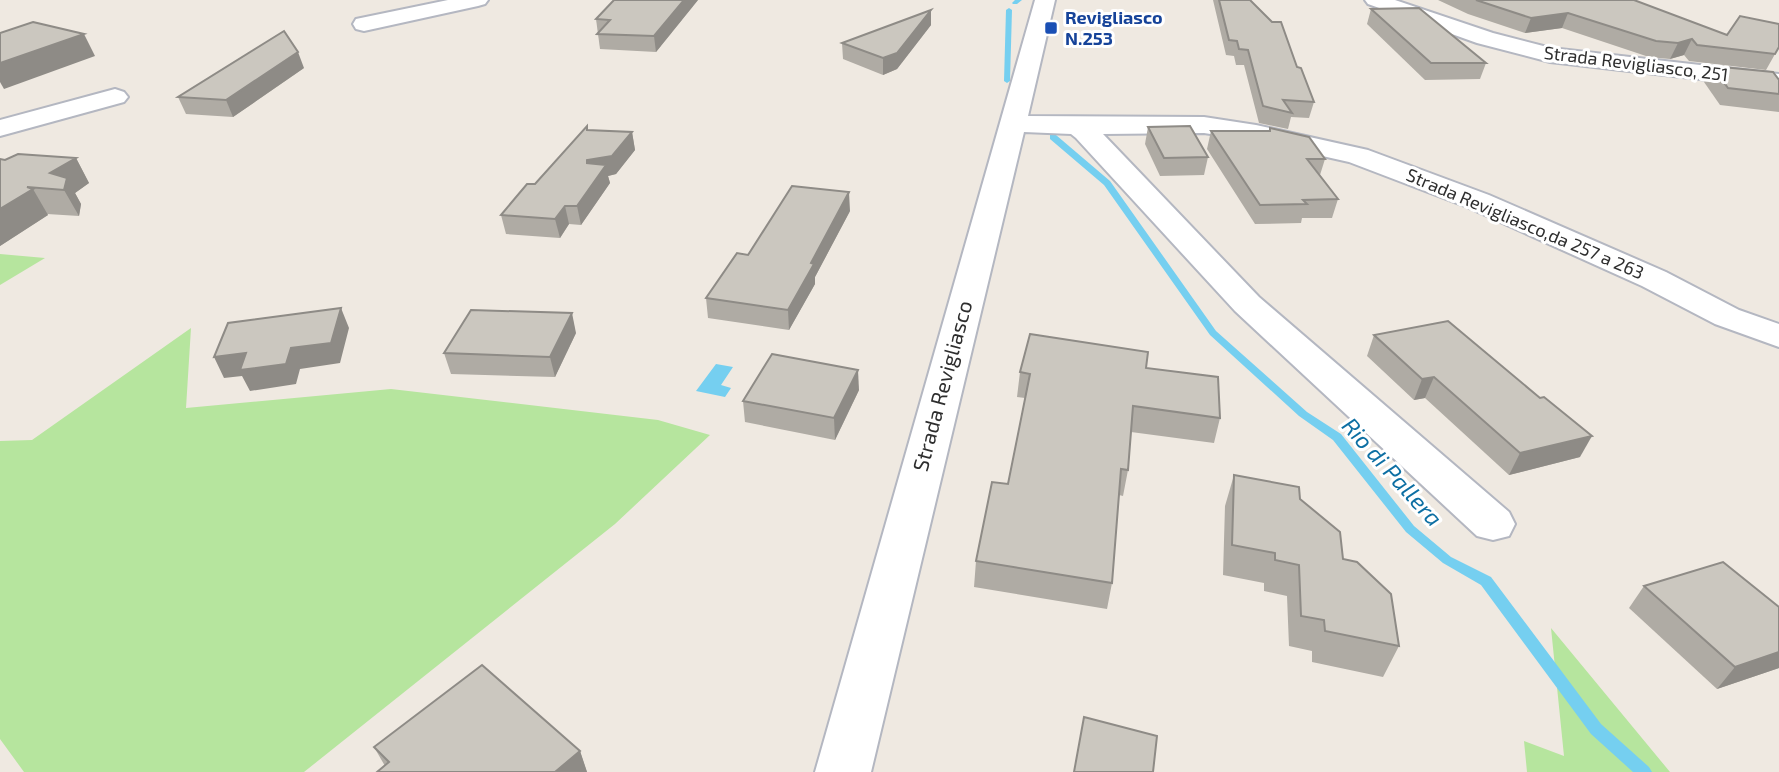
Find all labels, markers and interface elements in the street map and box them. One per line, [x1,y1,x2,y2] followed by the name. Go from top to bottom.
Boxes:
[1065,6,1163,49] place label: Revigliasco N.253
[1043,20,1059,36] marker: Revigliasco N.253
[1543,41,1730,85] street label: Strada Revigliasco, 251
[1403,163,1648,283] street label: Strada Revigliasco,da 257 a 263
[907,298,976,474] street label: Strada Revigliasco
[1337,411,1449,531] water label: Rio di Pallera

